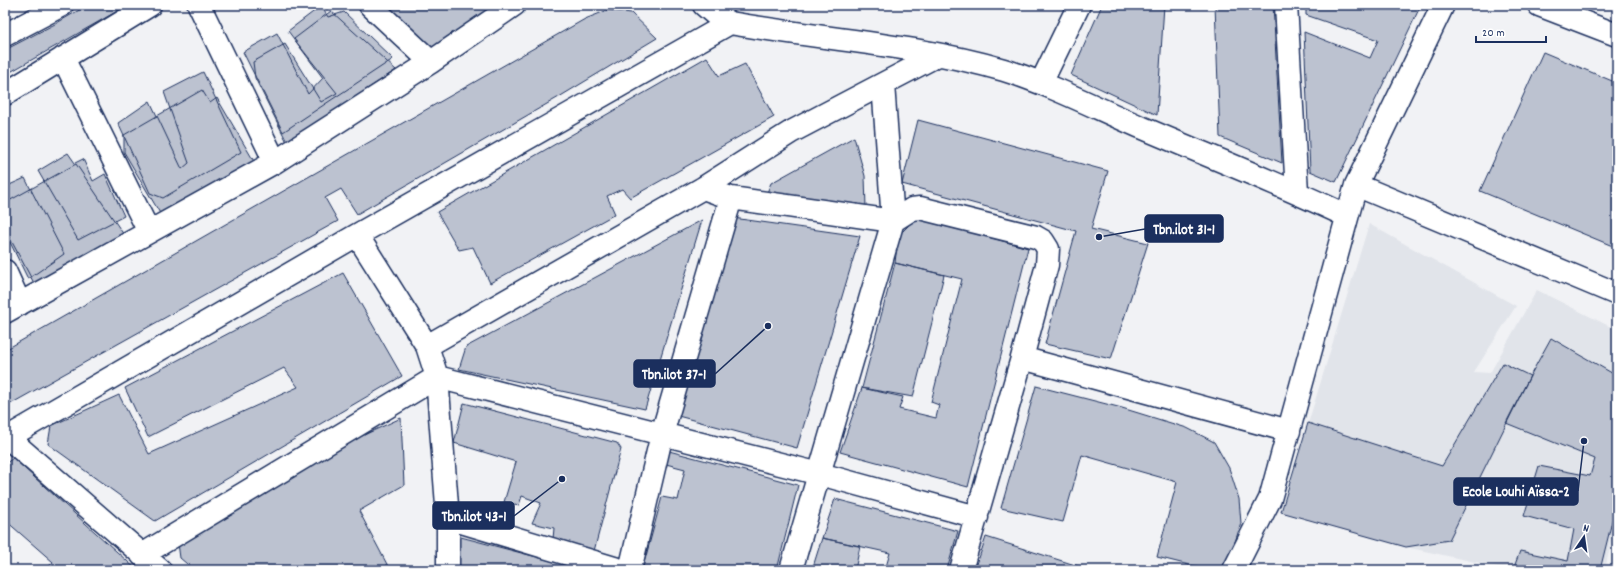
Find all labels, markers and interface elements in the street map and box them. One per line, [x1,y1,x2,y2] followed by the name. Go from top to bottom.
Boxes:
[1476,18,1546,44] scale bar
[1482,25,1505,42] text: 20 m
[1145,215,1223,242] callout: Tbn.ilot 31-1
[1153,220,1215,242] text: Tbn.ilot 31-1
[634,360,715,387] callout: Tbn.ilot 37-1
[642,365,706,387] text: Tbn.ilot 37-1
[1454,478,1578,505] callout: Ecole Louhi Aïssa-2
[1462,482,1570,504] text: Ecole Louhi Aïssa-2
[433,502,514,529] callout: Tbn.ilot 43-1
[441,507,507,529] text: Tbn.ilot 43-1
[1564,517,1604,557] north arrow
[1581,521,1591,538] text: N

